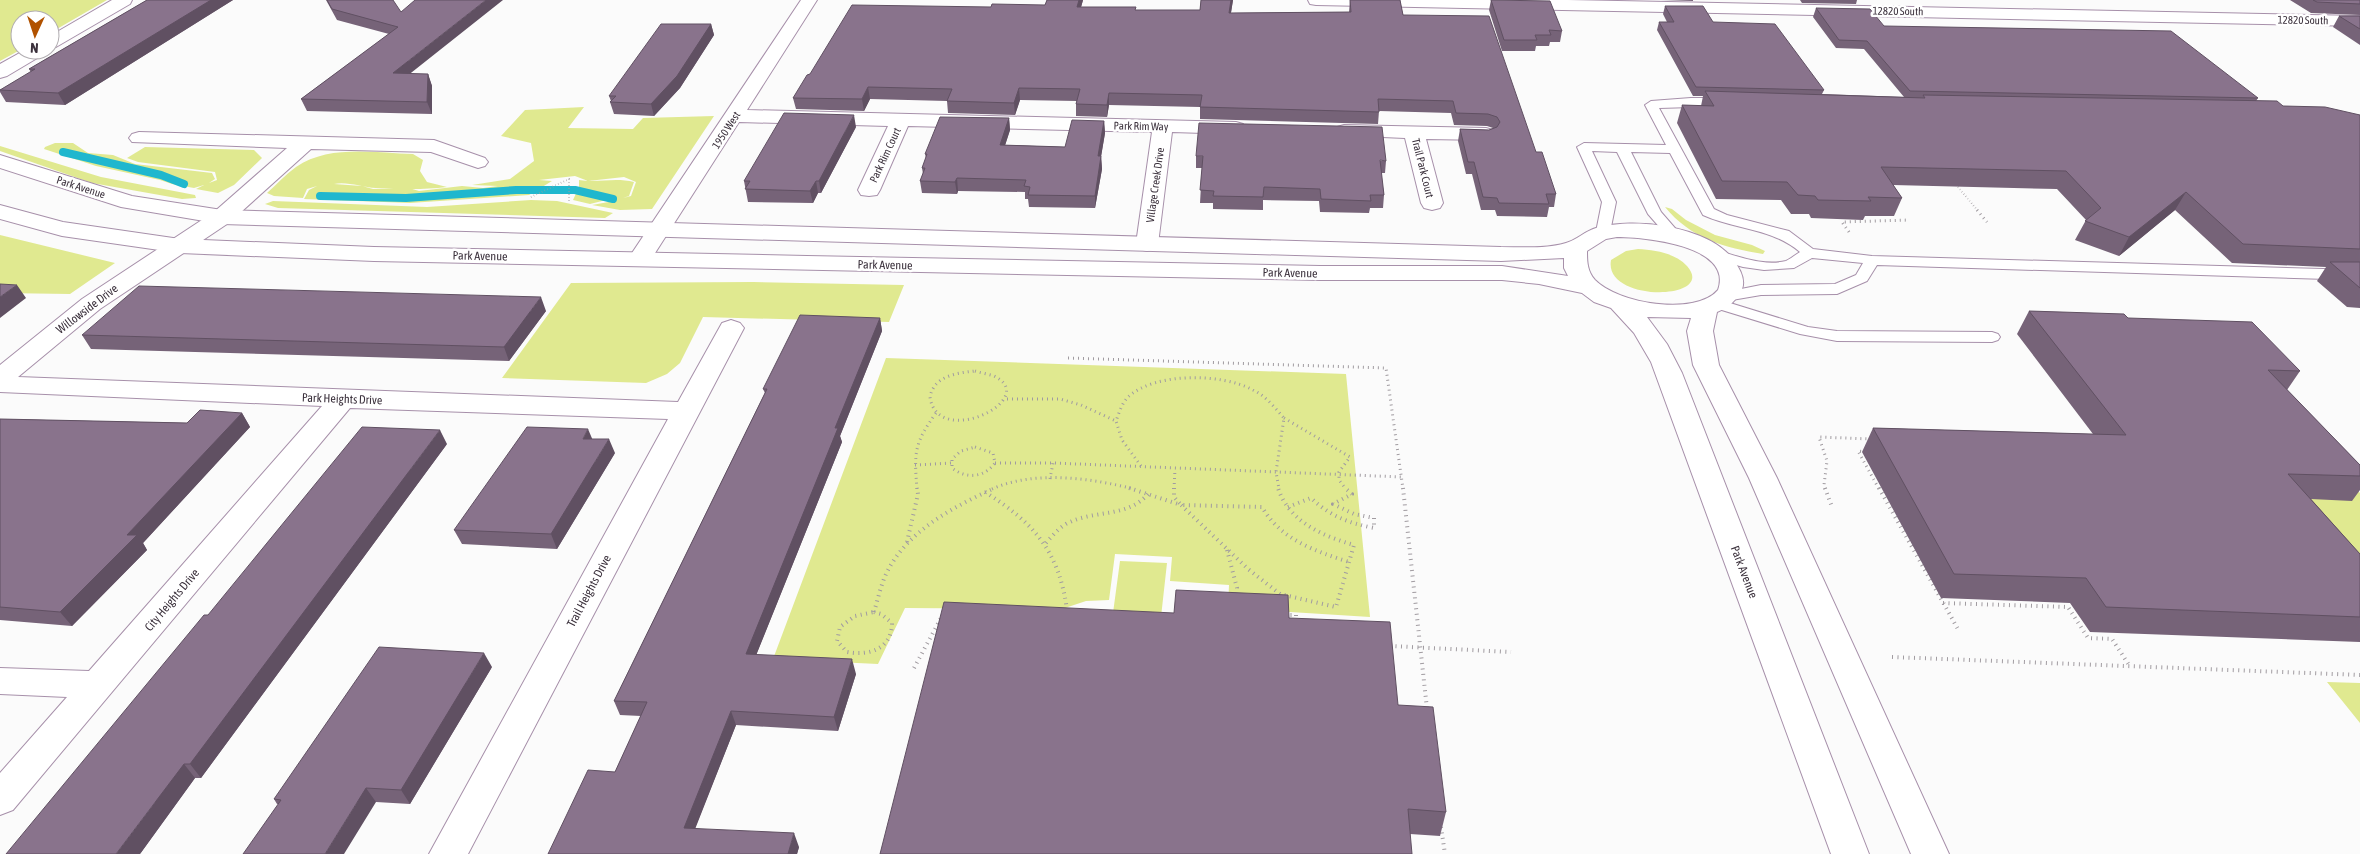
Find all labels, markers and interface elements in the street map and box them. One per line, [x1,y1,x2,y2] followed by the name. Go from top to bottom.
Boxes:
[1872,5,1924,17] street label: 12820 South
[10,10,60,60] north arrow
[2277,14,2329,26] street label: 12820 South
[30,40,39,56] text: N
[710,109,742,151] street label: 1950 West
[1114,120,1169,132] street label: Park Rim Way
[867,126,903,184] street label: Park Rim Court
[1410,137,1436,199] street label: Trail Park Court
[1144,147,1166,223] street label: Village Creek Drive
[55,174,107,200] street label: Park Avenue
[452,249,508,263] street label: Park Avenue
[857,258,913,272] street label: Park Avenue
[1262,266,1318,280] street label: Park Avenue
[53,281,121,337] street label: Willowside Drive
[302,391,382,407] street label: Park Heights Drive
[1728,544,1760,600] street label: Park Avenue
[564,552,614,630] street label: Trail Heights Drive
[142,566,202,634] street label: City Heights Drive

